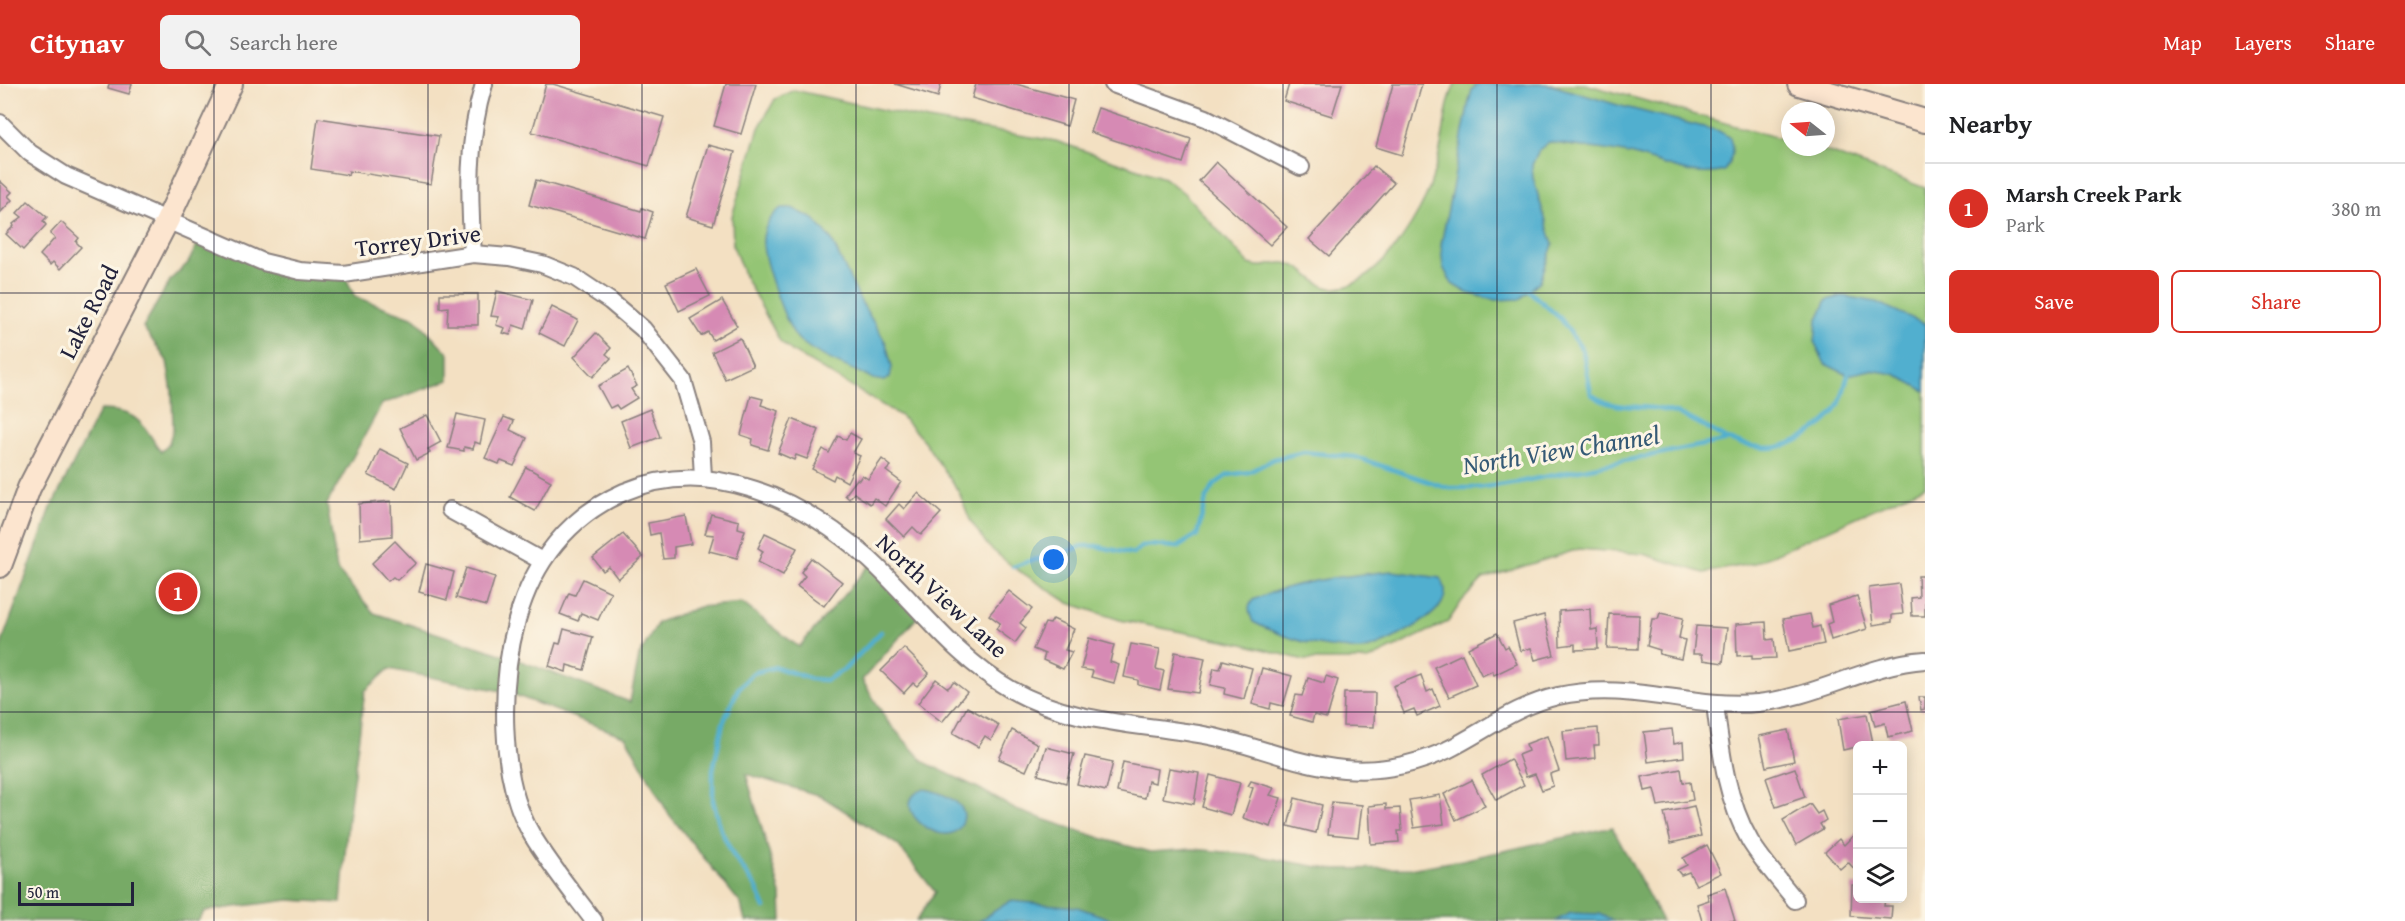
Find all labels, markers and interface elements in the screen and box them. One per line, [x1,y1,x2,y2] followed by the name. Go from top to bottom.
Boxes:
[160,15,580,69] search box
[30,22,124,63] text: Citynav
[181,26,214,59] icon: search
[229,26,338,58] text: Search here
[2163,27,2202,58] text: Map
[2235,27,2292,58] text: Layers
[2325,27,2375,58] text: Share
[1781,102,1835,156] north arrow
[1949,104,2032,143] text: Nearby
[2006,178,2181,210] text: Marsh Creek Park
[1963,194,1974,223] text: 1
[2331,194,2381,223] text: 380 m
[2006,210,2045,239] text: Park
[353,215,483,266] street label: Torrey Drive
[50,258,127,365] street label: Lake Road
[1949,270,2159,333] button: Save
[2171,270,2381,333] button: Share
[1459,415,1662,484] water label: North View Channel
[869,525,1016,666] street label: North View Lane
[1039,545,1068,574] your location
[158,570,198,614] pin: 1
[1853,741,1907,903] map controls
[1853,741,1907,795] button: +
[1853,795,1907,849] button: −
[1853,849,1907,903] button: layers
[18,879,134,906] scale bar
[27,880,59,904] text: 50 m

